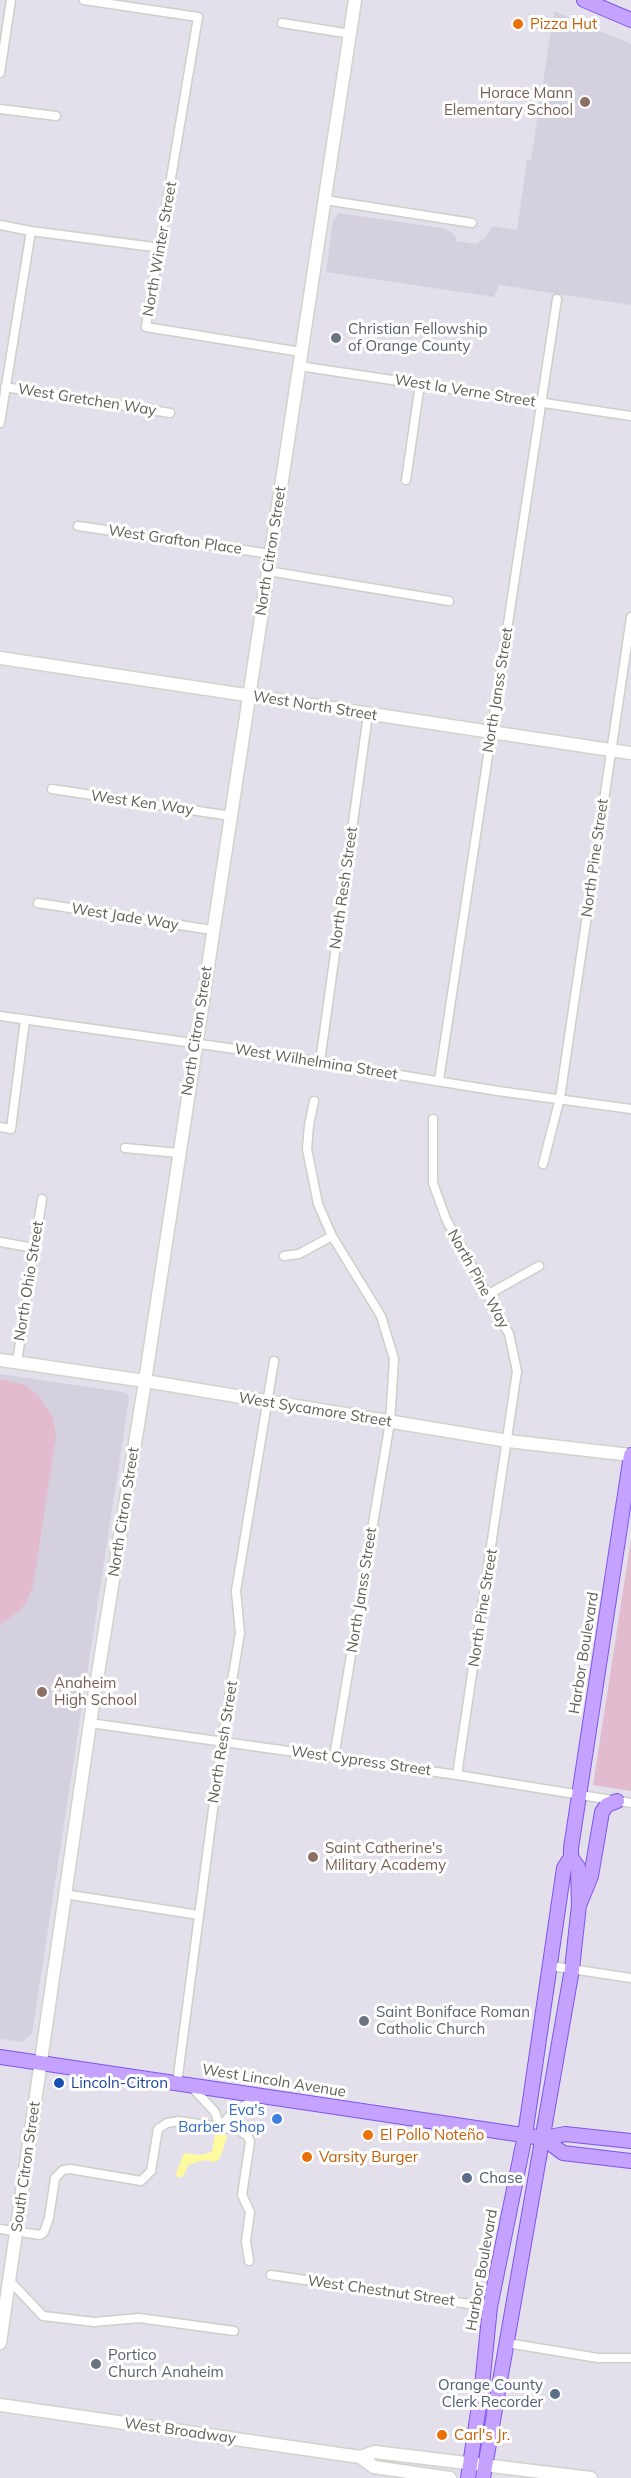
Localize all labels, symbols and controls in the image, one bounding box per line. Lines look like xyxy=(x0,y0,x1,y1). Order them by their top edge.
place label: Pizza Hut xyxy=(530,15,597,33)
marker: Pizza Hut xyxy=(511,17,525,31)
place label: Horace Mann Elementary School xyxy=(444,84,573,119)
marker: Horace Mann Elementary School xyxy=(578,95,592,109)
street label: North Winter Street xyxy=(139,180,181,318)
place label: Christian Fellowship of Orange County xyxy=(348,320,488,355)
marker: Christian Fellowship of Orange County xyxy=(329,331,343,345)
street label: West la Verne Street xyxy=(393,371,537,411)
street label: West Gretchen Way xyxy=(16,380,158,420)
street label: North Citron Street xyxy=(252,485,290,617)
street label: West Grafton Place xyxy=(107,522,243,558)
street label: North Janss Street xyxy=(479,626,517,754)
street label: West North Street xyxy=(252,687,378,725)
street label: West Ken Way xyxy=(90,787,194,819)
street label: North Pine Street xyxy=(578,798,612,918)
street label: North Resh Street xyxy=(326,826,362,950)
street label: West Jade Way xyxy=(70,900,180,934)
street label: North Citron Street xyxy=(178,965,216,1097)
street label: West Wilhelmina Street xyxy=(233,1040,399,1084)
street label: North Ohio Street xyxy=(11,1220,47,1342)
street label: North Pine Way xyxy=(443,1226,513,1332)
street label: West Sycamore Street xyxy=(237,1389,393,1431)
street label: North Citron Street xyxy=(105,1446,143,1578)
street label: North Janss Street xyxy=(343,1526,381,1654)
street label: North Pine Street xyxy=(465,1548,501,1668)
street label: Harbor Boulevard xyxy=(565,1591,603,1715)
place label: Anaheim High School xyxy=(54,1674,137,1709)
street label: North Resh Street xyxy=(204,1680,242,1804)
marker: Anaheim High School xyxy=(35,1685,49,1699)
street label: West Cypress Street xyxy=(290,1742,432,1780)
place label: Saint Catherine's Military Academy xyxy=(325,1839,446,1874)
marker: Saint Catherine's Military Academy xyxy=(306,1850,320,1864)
place label: Saint Boniface Roman Catholic Church xyxy=(376,2003,530,2038)
marker: Saint Boniface Roman Catholic Church xyxy=(357,2014,371,2028)
street label: West Lincoln Avenue xyxy=(201,2061,347,2101)
place label: Lincoln-Citron xyxy=(71,2074,168,2092)
marker: Lincoln-Citron xyxy=(52,2076,66,2090)
street label: South Citron Street xyxy=(8,2101,44,2233)
place label: Eva's Barber Shop xyxy=(178,2101,265,2136)
marker: Eva's Barber Shop xyxy=(270,2112,284,2126)
place label: El Pollo Noteño xyxy=(380,2126,484,2144)
marker: El Pollo Noteño xyxy=(361,2128,375,2142)
place label: Varsity Burger xyxy=(319,2148,418,2166)
marker: Varsity Burger xyxy=(300,2150,314,2164)
place label: Chase xyxy=(479,2169,523,2187)
marker: Chase xyxy=(460,2171,474,2185)
street label: Harbor Boulevard xyxy=(462,2208,502,2332)
street label: West Chestnut Street xyxy=(306,2272,456,2310)
place label: Portico Church Anaheim xyxy=(108,2346,224,2381)
marker: Portico Church Anaheim xyxy=(89,2357,103,2371)
place label: Orange County Clerk Recorder xyxy=(438,2376,543,2411)
marker: Orange County Clerk Recorder xyxy=(548,2387,562,2401)
street label: West Broadway xyxy=(123,2414,237,2448)
place label: Carl's Jr. xyxy=(454,2426,510,2444)
marker: Carl's Jr. xyxy=(435,2428,449,2442)

